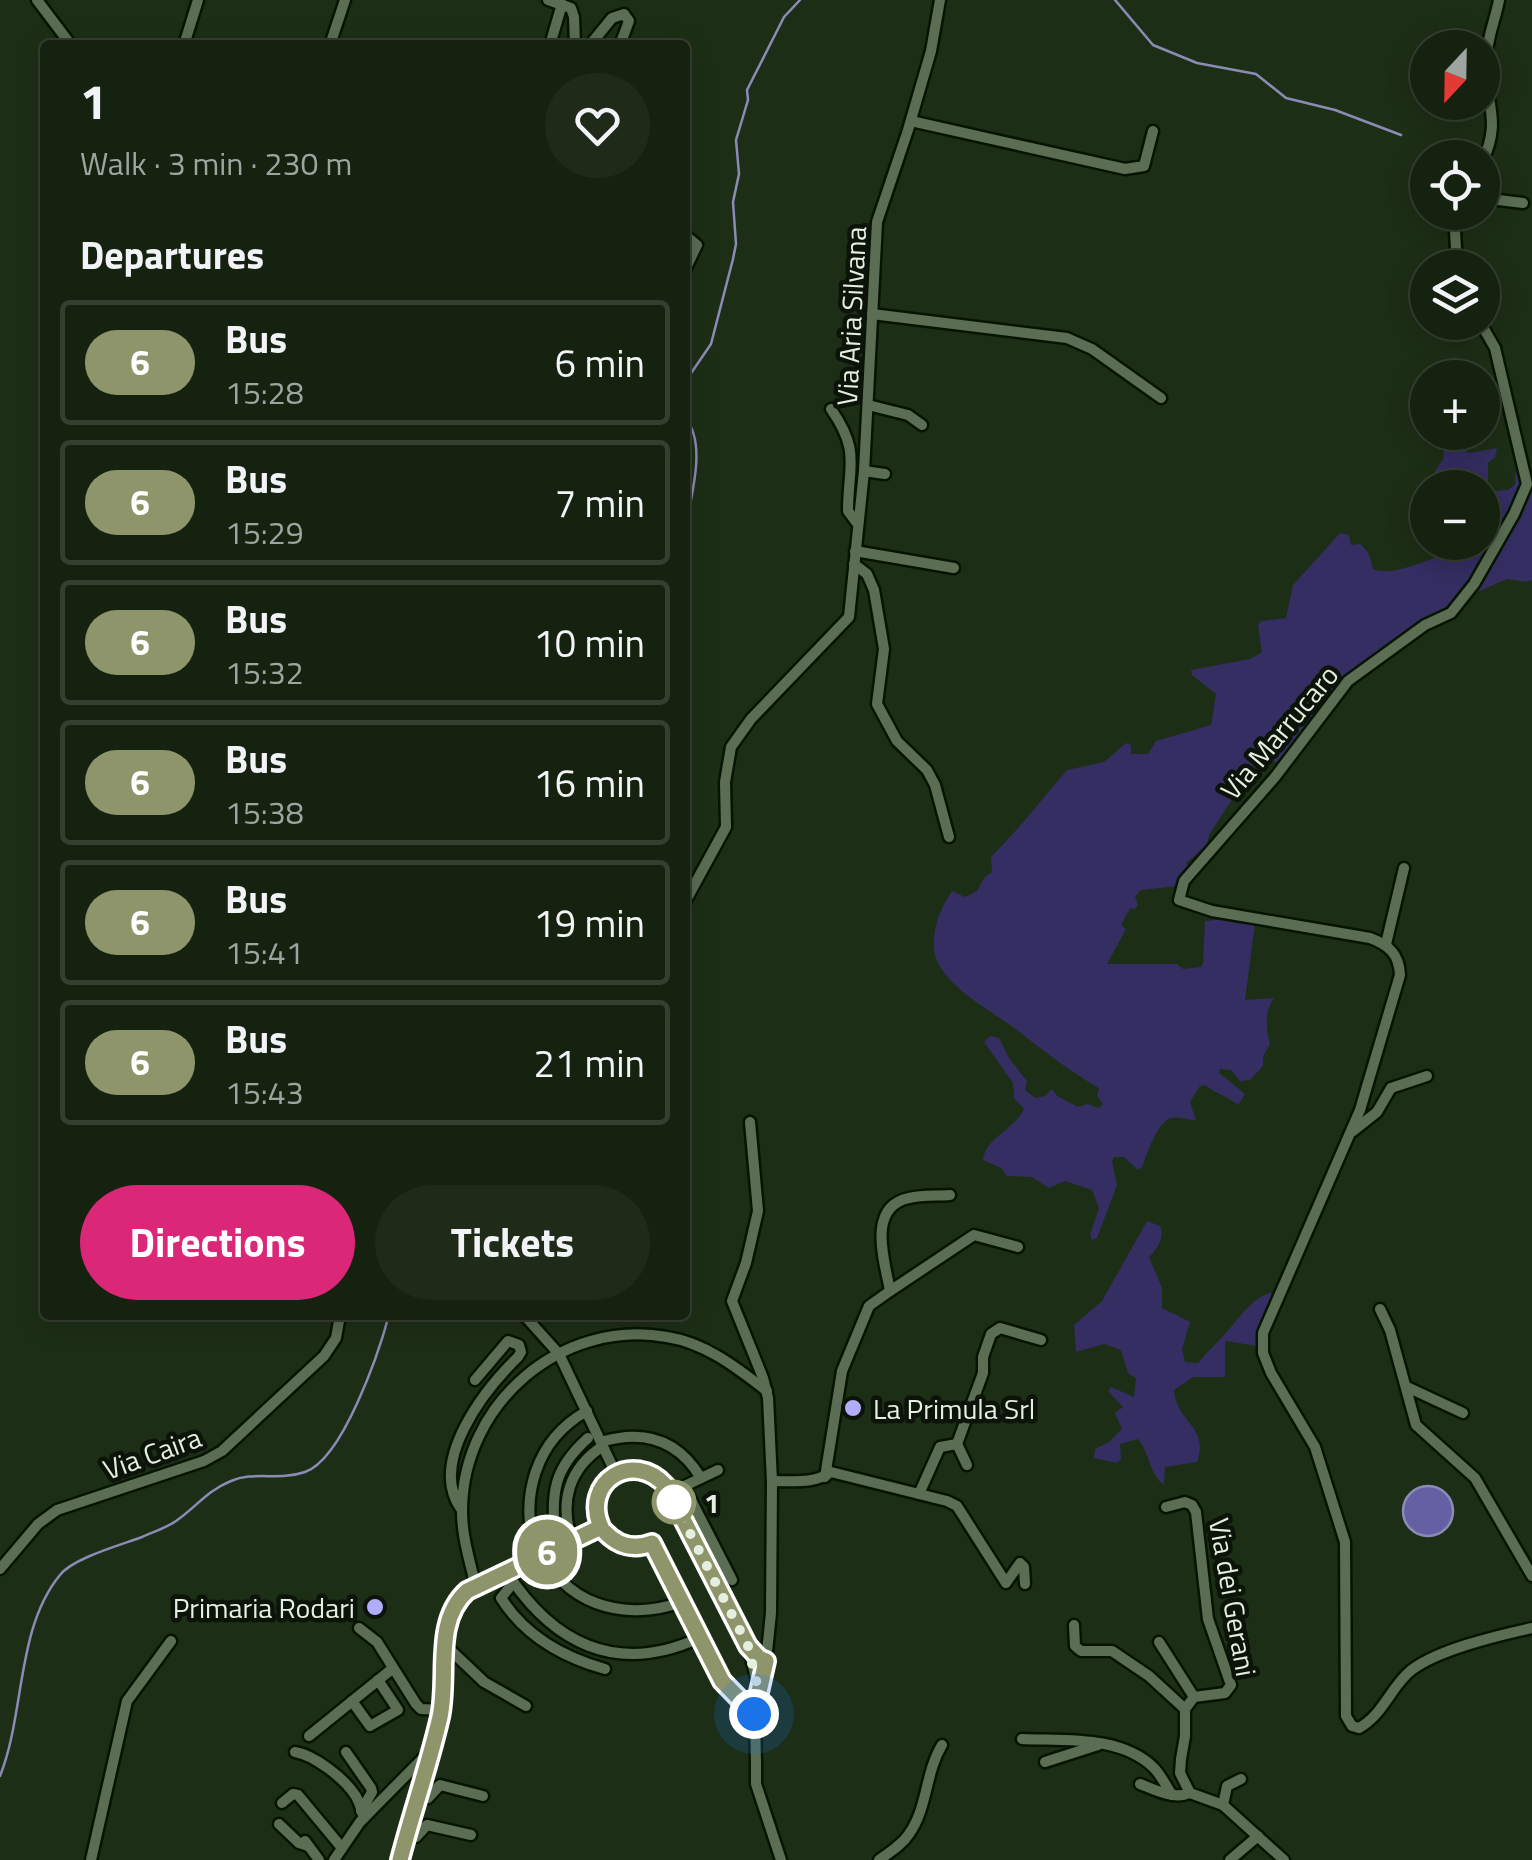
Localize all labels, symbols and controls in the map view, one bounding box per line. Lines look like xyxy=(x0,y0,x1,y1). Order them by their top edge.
north arrow xyxy=(1410,30,1500,120)
map controls xyxy=(1410,30,1500,560)
text: 1 xyxy=(80,65,107,138)
button: heart xyxy=(545,73,650,178)
text: Walk · 3 min · 230 m xyxy=(80,139,352,187)
button: locate xyxy=(1410,140,1500,230)
street label: Via Aria Silvana xyxy=(825,225,877,407)
text: Departures xyxy=(80,226,264,284)
button: layers xyxy=(1410,250,1500,340)
text: Bus xyxy=(225,310,287,368)
text: 6 min xyxy=(555,334,645,392)
text: 6 xyxy=(130,335,150,389)
button: + xyxy=(1410,360,1500,450)
text: 15:28 xyxy=(225,368,304,416)
text: Bus xyxy=(225,450,287,508)
button: − xyxy=(1410,470,1500,560)
text: 7 min xyxy=(555,474,645,532)
text: 6 xyxy=(130,475,150,529)
text: 15:29 xyxy=(225,508,304,556)
text: Bus xyxy=(225,590,287,648)
text: 10 min xyxy=(534,614,645,672)
text: 6 xyxy=(130,615,150,669)
text: 15:32 xyxy=(225,648,304,696)
street label: Via Marrucaro xyxy=(1210,655,1348,809)
text: Bus xyxy=(225,730,287,788)
text: 16 min xyxy=(534,754,645,812)
text: 6 xyxy=(130,755,150,809)
text: 15:38 xyxy=(225,788,304,836)
text: Bus xyxy=(225,870,287,928)
text: 19 min xyxy=(534,894,645,952)
text: 6 xyxy=(130,895,150,949)
text: 15:41 xyxy=(225,928,304,976)
text: Bus xyxy=(225,1010,287,1068)
text: 21 min xyxy=(534,1034,645,1092)
text: 6 xyxy=(130,1035,150,1089)
text: 15:43 xyxy=(225,1068,304,1116)
button: Directions xyxy=(80,1185,355,1300)
button: Tickets xyxy=(375,1185,650,1300)
place label: La Primula Srl xyxy=(873,1387,1035,1430)
marker: La Primula Srl xyxy=(842,1397,864,1419)
street label: Via Caira xyxy=(97,1415,207,1491)
marker: 1 xyxy=(653,1481,695,1523)
place label: 1 xyxy=(704,1481,720,1524)
street label: Via dei Gerani xyxy=(1198,1514,1268,1680)
line badge: 6 xyxy=(514,1520,580,1584)
text: 6 xyxy=(537,1525,557,1579)
place label: Primaria Rodari xyxy=(173,1586,355,1629)
marker: Primaria Rodari xyxy=(364,1596,386,1618)
your location xyxy=(729,1689,779,1739)

